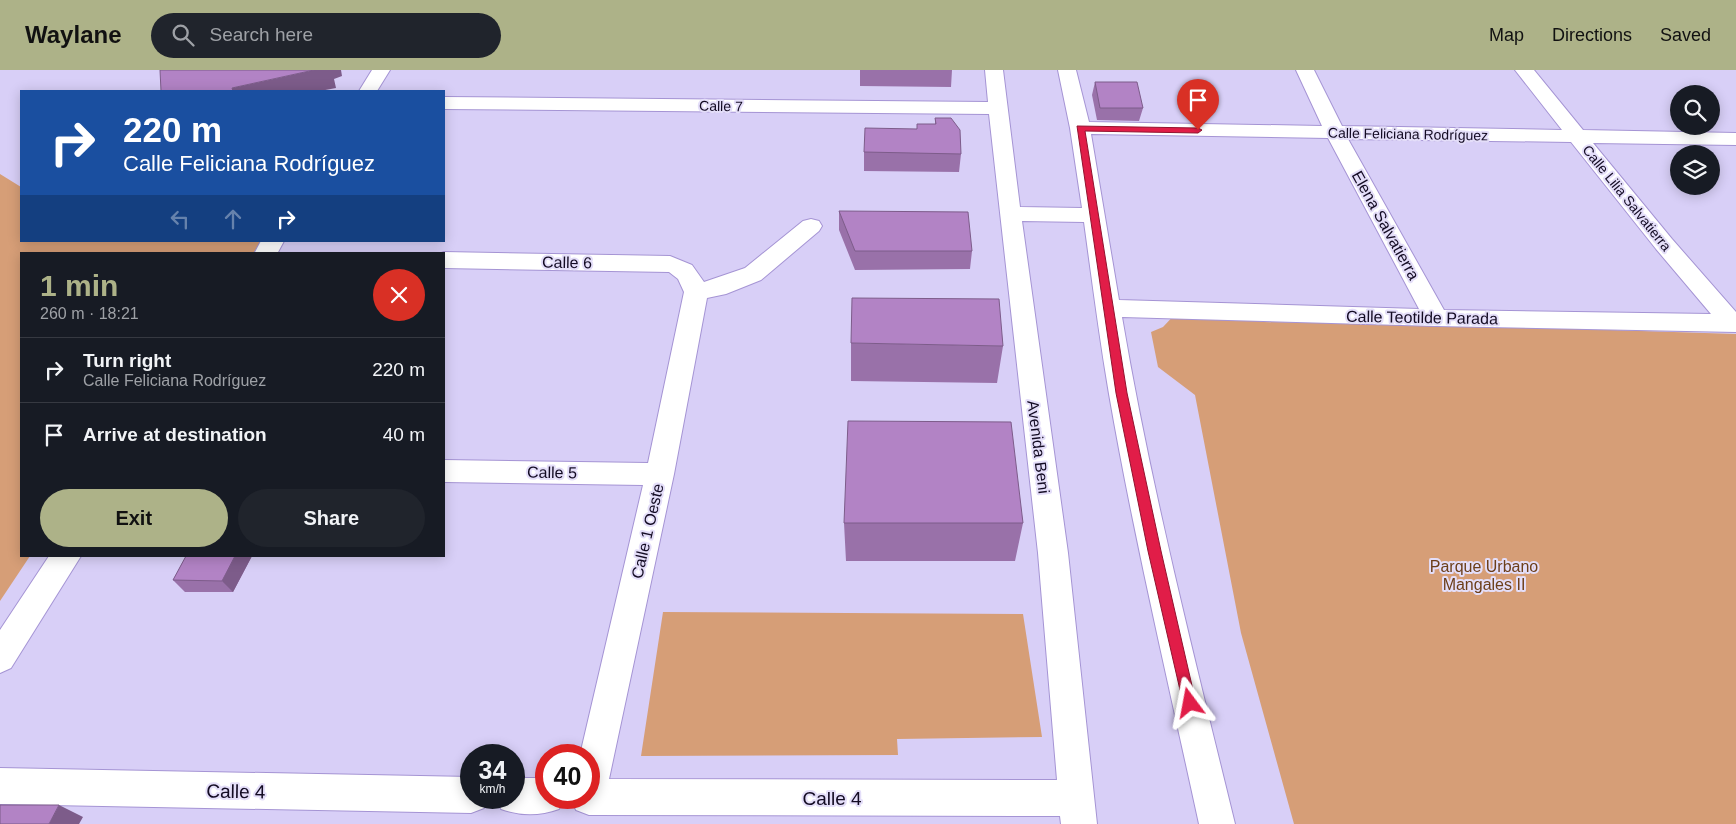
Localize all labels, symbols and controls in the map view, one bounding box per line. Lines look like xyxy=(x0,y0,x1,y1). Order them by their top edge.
search box xyxy=(151,13,501,58)
text: Waylane xyxy=(25,21,121,48)
icon: search xyxy=(169,21,197,49)
text: Search here xyxy=(209,24,313,45)
text: Map xyxy=(1489,25,1524,45)
text: Directions xyxy=(1552,25,1632,45)
text: Saved xyxy=(1660,25,1711,45)
pin xyxy=(1177,79,1219,130)
map controls xyxy=(1670,85,1720,195)
button: search xyxy=(1670,85,1720,135)
icon: arrive xyxy=(1184,86,1212,114)
street label: Calle 7 xyxy=(699,98,743,114)
icon: right xyxy=(40,110,105,175)
text: 220 m xyxy=(123,110,222,149)
street label: Calle Feliciana Rodríguez xyxy=(1328,125,1488,143)
street label: Calle Lilia Salvatierra xyxy=(1579,142,1675,254)
button: layers xyxy=(1670,145,1720,195)
text: Calle Feliciana Rodríguez xyxy=(123,151,375,176)
street label: Elena Salvatierra xyxy=(1349,168,1423,283)
icon: left xyxy=(166,205,194,233)
icon: ahead xyxy=(219,205,247,233)
icon: right xyxy=(272,205,300,233)
street label: Calle 6 xyxy=(542,254,592,271)
text: 1 min xyxy=(40,269,118,302)
button: close xyxy=(373,269,425,321)
text: 260 m · 18:21 xyxy=(40,305,139,322)
street label: Calle Teotilde Parada xyxy=(1346,308,1498,327)
text: Turn right xyxy=(83,350,171,371)
icon: right xyxy=(40,356,68,384)
text: 220 m xyxy=(372,359,425,380)
text: Calle Feliciana Rodríguez xyxy=(83,372,266,389)
street label: Avenida Beni xyxy=(1024,399,1053,495)
icon: arrive xyxy=(40,421,68,449)
text: Arrive at destination xyxy=(83,424,267,445)
text: 40 m xyxy=(383,424,425,445)
street label: Calle 5 xyxy=(527,464,577,481)
street label: Calle 1 Oeste xyxy=(628,482,667,580)
button: Exit xyxy=(40,489,228,547)
button: Share xyxy=(238,489,425,547)
park label: Parque Urbano Mangales II xyxy=(1430,558,1538,593)
position arrow xyxy=(1163,676,1215,728)
speed limit sign: 40 xyxy=(535,744,600,809)
text: 34 xyxy=(479,756,506,784)
street label: Calle 4 xyxy=(206,780,266,803)
text: km/h xyxy=(479,782,506,796)
street label: Calle 4 xyxy=(802,788,862,809)

